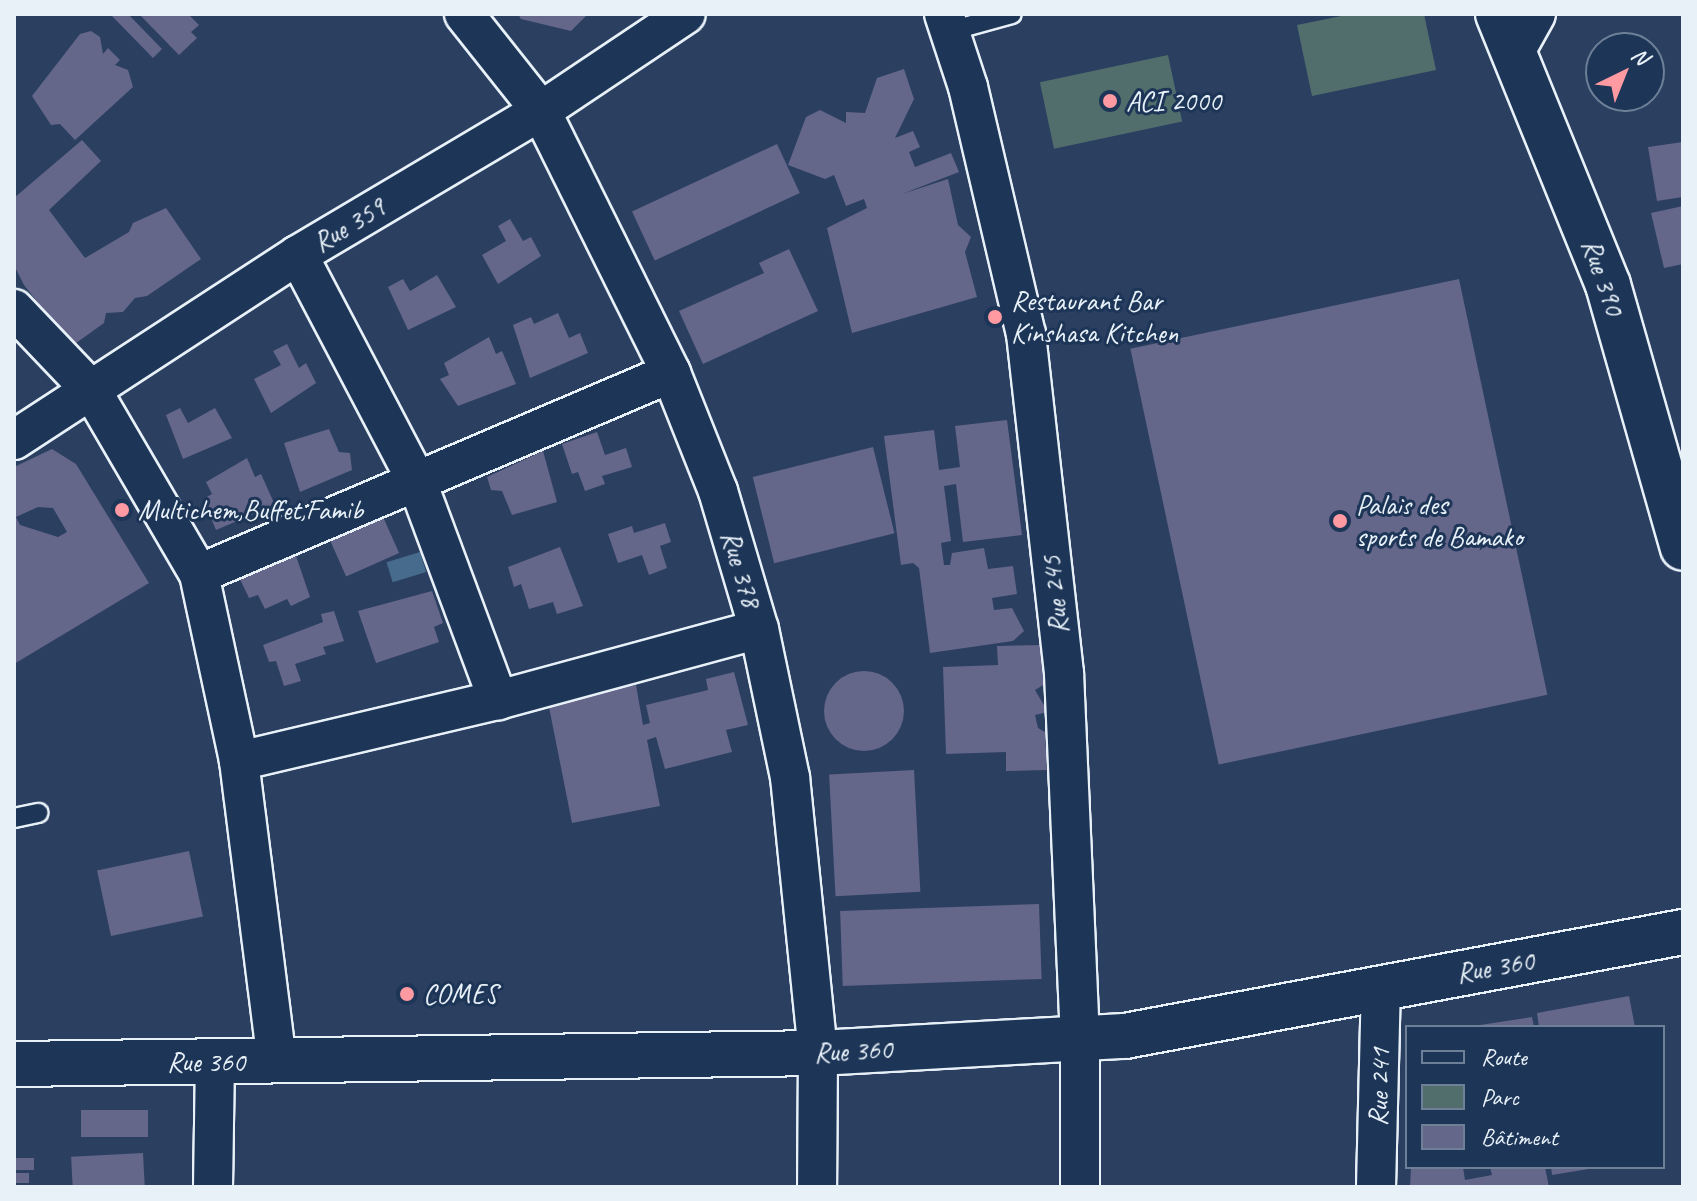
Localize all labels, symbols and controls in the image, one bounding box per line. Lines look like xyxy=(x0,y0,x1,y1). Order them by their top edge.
north arrow xyxy=(1585,32,1665,112)
text: N xyxy=(1625,41,1655,71)
place label: ACI 2000 xyxy=(1126,84,1221,118)
marker: ACI 2000 xyxy=(1101,92,1119,110)
street label: Rue 359 xyxy=(307,190,391,260)
street label: Rue 390 xyxy=(1574,235,1632,319)
place label: Restaurant Bar Kinshasa Kitchen xyxy=(1011,284,1177,350)
marker: Restaurant Bar Kinshasa Kitchen xyxy=(986,308,1004,326)
place label: Palais des sports de Bamako xyxy=(1356,488,1522,554)
place label: Multichem,Buffet,Famib xyxy=(138,493,363,527)
marker: Multichem,Buffet,Famib xyxy=(113,501,131,519)
marker: Palais des sports de Bamako xyxy=(1331,512,1349,530)
street label: Rue 378 xyxy=(713,527,769,611)
street label: Rue 245 xyxy=(1034,554,1076,636)
street label: Rue 360 xyxy=(1454,944,1536,990)
place label: COMES xyxy=(423,977,498,1011)
marker: COMES xyxy=(398,985,416,1003)
legend xyxy=(1405,1025,1665,1169)
street label: Rue 360 xyxy=(813,1032,893,1070)
text: Route xyxy=(1481,1042,1527,1072)
street label: Rue 360 xyxy=(167,1045,245,1079)
street label: Rue 241 xyxy=(1361,1047,1397,1127)
text: Parc xyxy=(1481,1082,1519,1112)
text: Bâtiment xyxy=(1481,1122,1558,1152)

